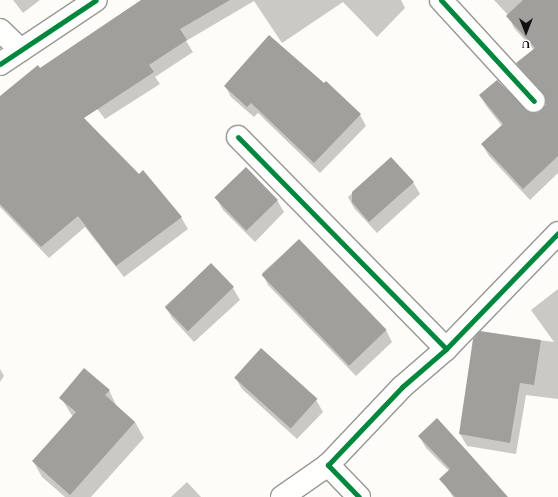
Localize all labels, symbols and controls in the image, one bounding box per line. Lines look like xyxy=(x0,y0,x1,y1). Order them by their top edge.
north arrow xyxy=(506,12,546,52)
text: U xyxy=(521,36,531,53)

